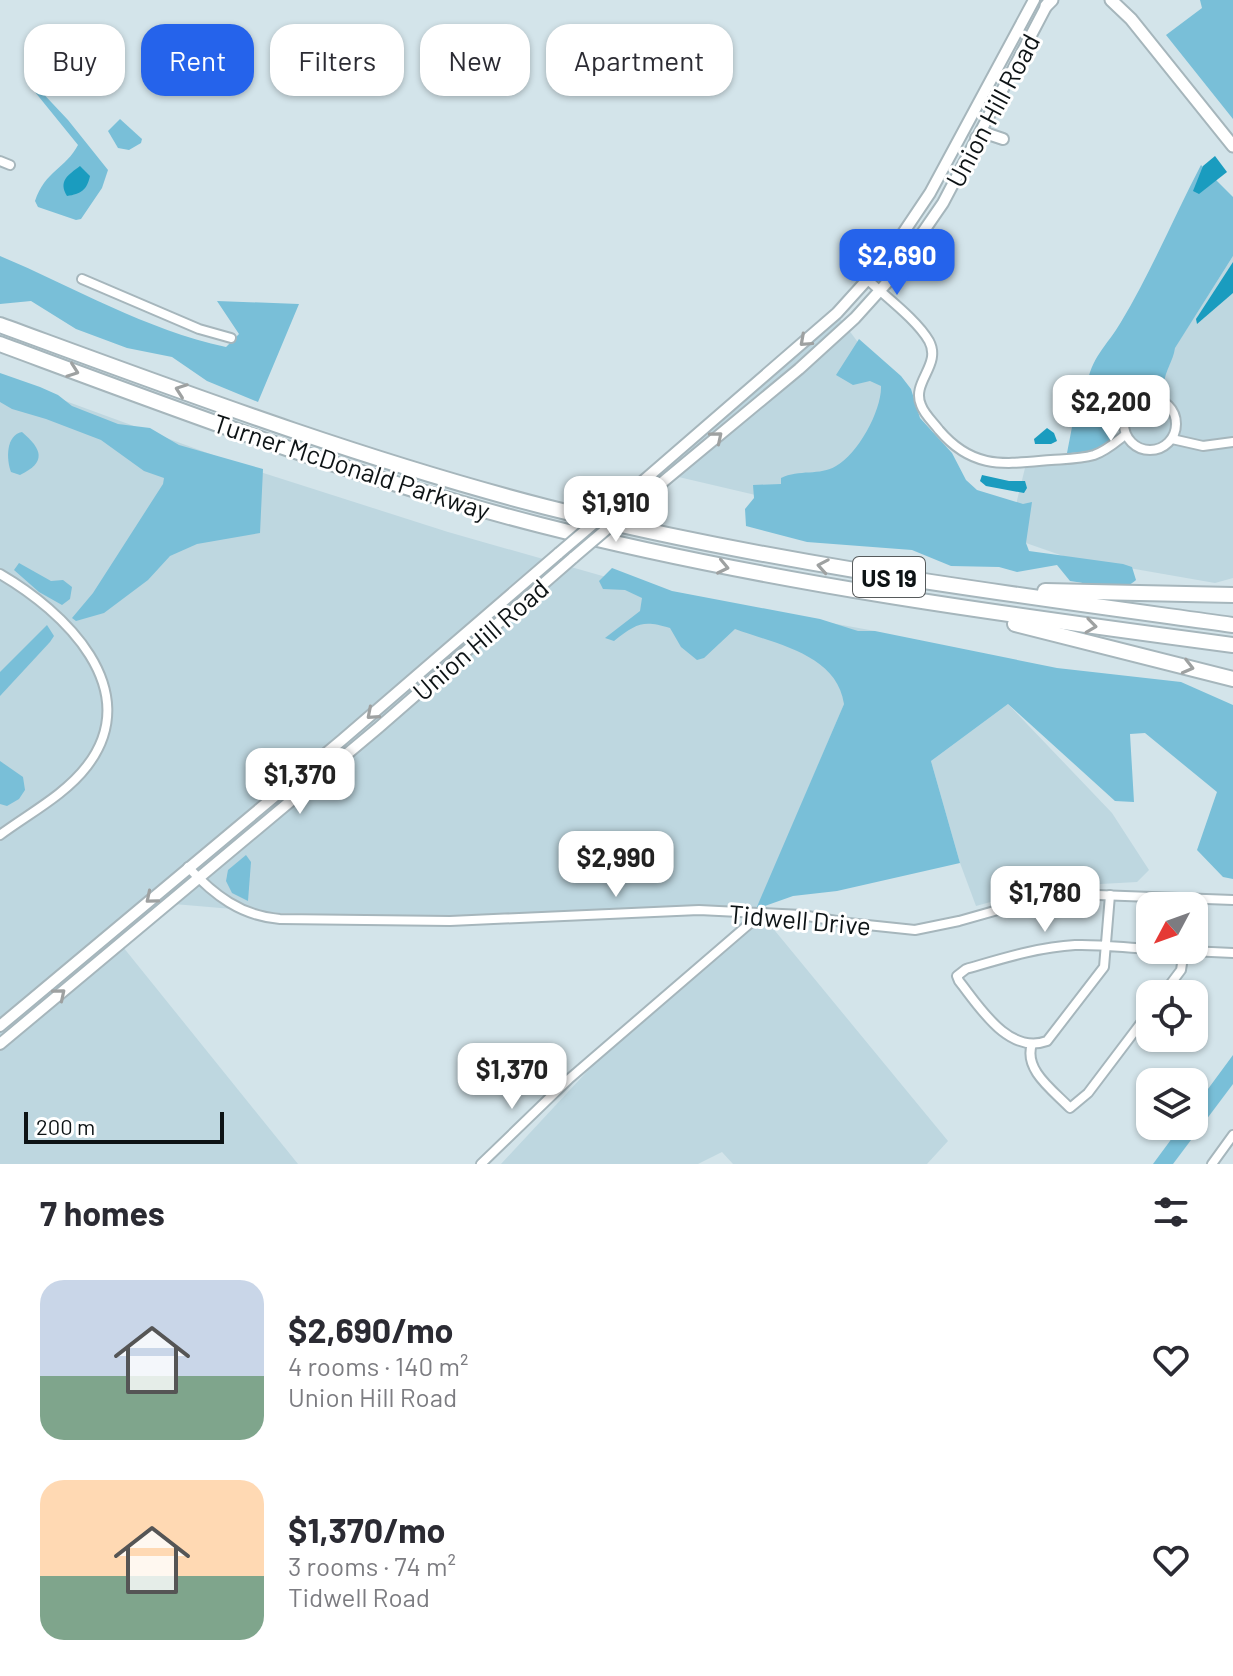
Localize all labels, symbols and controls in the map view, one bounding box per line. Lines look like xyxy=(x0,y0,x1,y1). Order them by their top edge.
chip: Buy xyxy=(24,24,125,96)
chip: Rent xyxy=(141,24,254,96)
chip: Filters xyxy=(270,24,404,96)
chip: New xyxy=(420,24,530,96)
chip: Apartment xyxy=(546,24,733,96)
street label: Union Hill Road xyxy=(939,28,1045,192)
pin: $2,690 xyxy=(832,229,962,297)
text: $2,690 xyxy=(858,239,936,270)
one-way arrow xyxy=(800,332,815,346)
one-way arrow xyxy=(65,361,79,378)
pin: $2,200 xyxy=(1046,375,1176,443)
one-way arrow xyxy=(174,383,188,400)
text: $2,200 xyxy=(1071,385,1151,416)
street label: Turner McDonald Parkway xyxy=(210,407,494,525)
one-way arrow xyxy=(708,432,722,447)
pin: $1,910 xyxy=(551,476,681,544)
text: $1,910 xyxy=(582,486,650,517)
road number: US 19 xyxy=(853,557,925,597)
one-way arrow xyxy=(716,558,730,575)
one-way arrow xyxy=(816,559,830,576)
street label: Union Hill Road xyxy=(406,572,554,706)
one-way arrow xyxy=(1084,617,1097,634)
one-way arrow xyxy=(1180,657,1194,674)
one-way arrow xyxy=(367,704,382,718)
pin: $1,370 xyxy=(235,748,365,816)
text: $1,370 xyxy=(264,758,336,789)
pin: $2,990 xyxy=(551,831,681,899)
text: $2,990 xyxy=(577,841,655,872)
pin: $1,780 xyxy=(980,866,1110,934)
text: $1,780 xyxy=(1009,876,1081,907)
one-way arrow xyxy=(146,888,161,903)
north arrow xyxy=(1136,892,1208,964)
map controls xyxy=(1136,892,1208,1140)
street label: Tidwell Drive xyxy=(728,897,872,941)
button: locate xyxy=(1136,980,1208,1052)
one-way arrow xyxy=(51,989,65,1004)
pin: $1,370 xyxy=(447,1043,577,1111)
text: $1,370 xyxy=(476,1053,548,1084)
button: layers xyxy=(1136,1068,1208,1140)
scale bar xyxy=(24,1108,224,1144)
text: 200 m xyxy=(36,1113,95,1139)
icon: filters xyxy=(1149,1190,1193,1234)
text: 7 homes xyxy=(40,1192,165,1233)
text: $2,690/mo xyxy=(288,1309,454,1350)
icon: home xyxy=(104,1312,200,1408)
icon: heart xyxy=(1149,1338,1193,1382)
text: 4 rooms · 140 m² xyxy=(288,1350,468,1381)
text: Union Hill Road xyxy=(288,1381,457,1412)
text: $1,370/mo xyxy=(288,1509,445,1550)
icon: home xyxy=(104,1512,200,1608)
icon: heart xyxy=(1149,1538,1193,1582)
text: 3 rooms · 74 m² xyxy=(288,1550,456,1581)
text: Tidwell Road xyxy=(288,1581,430,1612)

